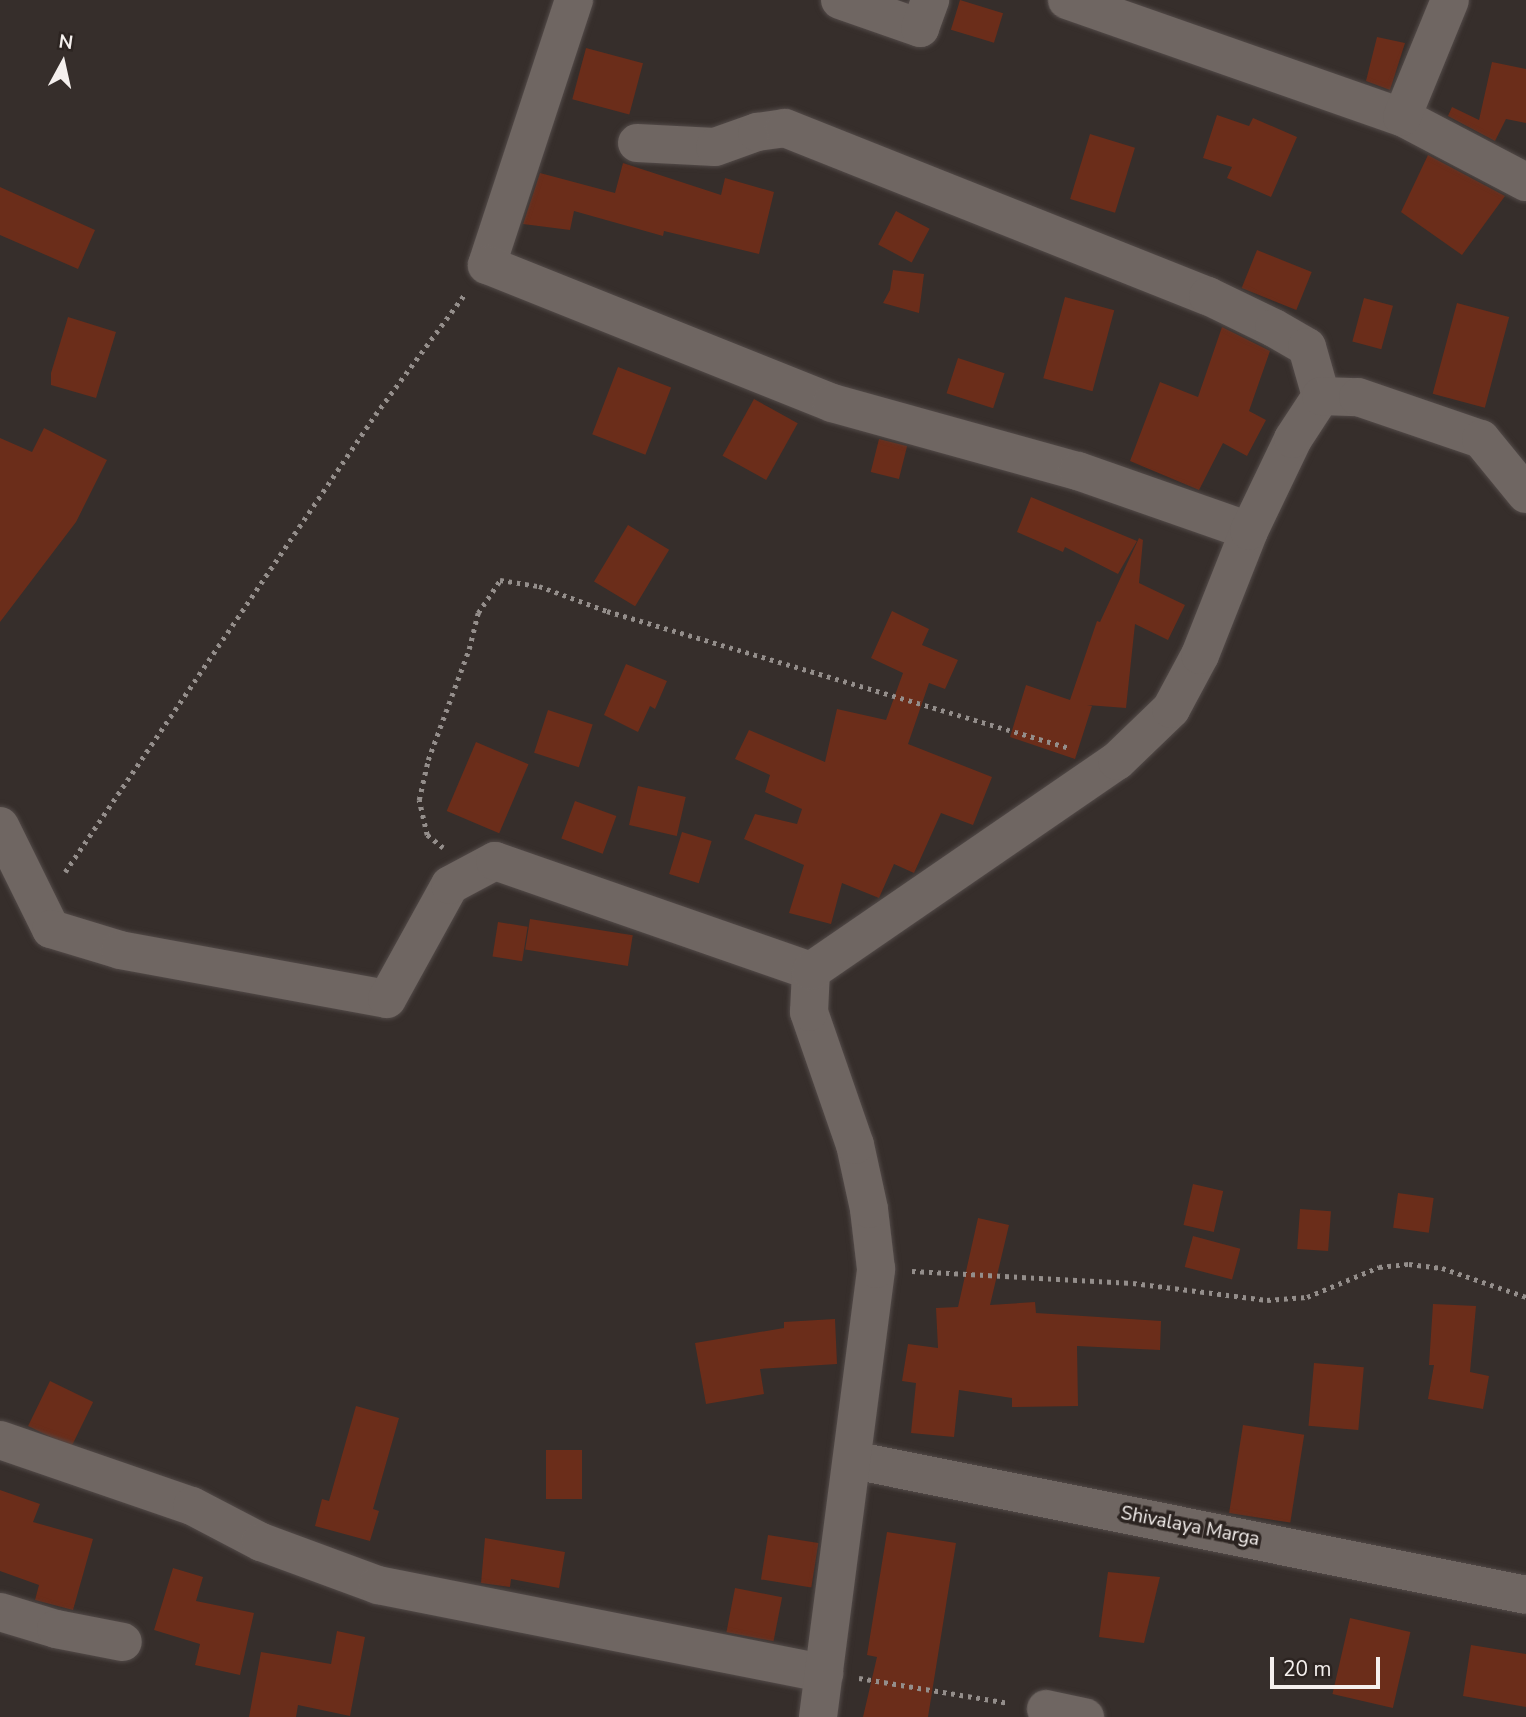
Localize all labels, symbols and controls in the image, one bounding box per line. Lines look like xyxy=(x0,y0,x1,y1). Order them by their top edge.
north arrow xyxy=(28,28,98,98)
text: N xyxy=(57,28,75,56)
street label: Shivalaya Marga xyxy=(1119,1502,1261,1552)
scale bar xyxy=(1274,1644,1384,1688)
text: 20 m xyxy=(1283,1655,1332,1683)

